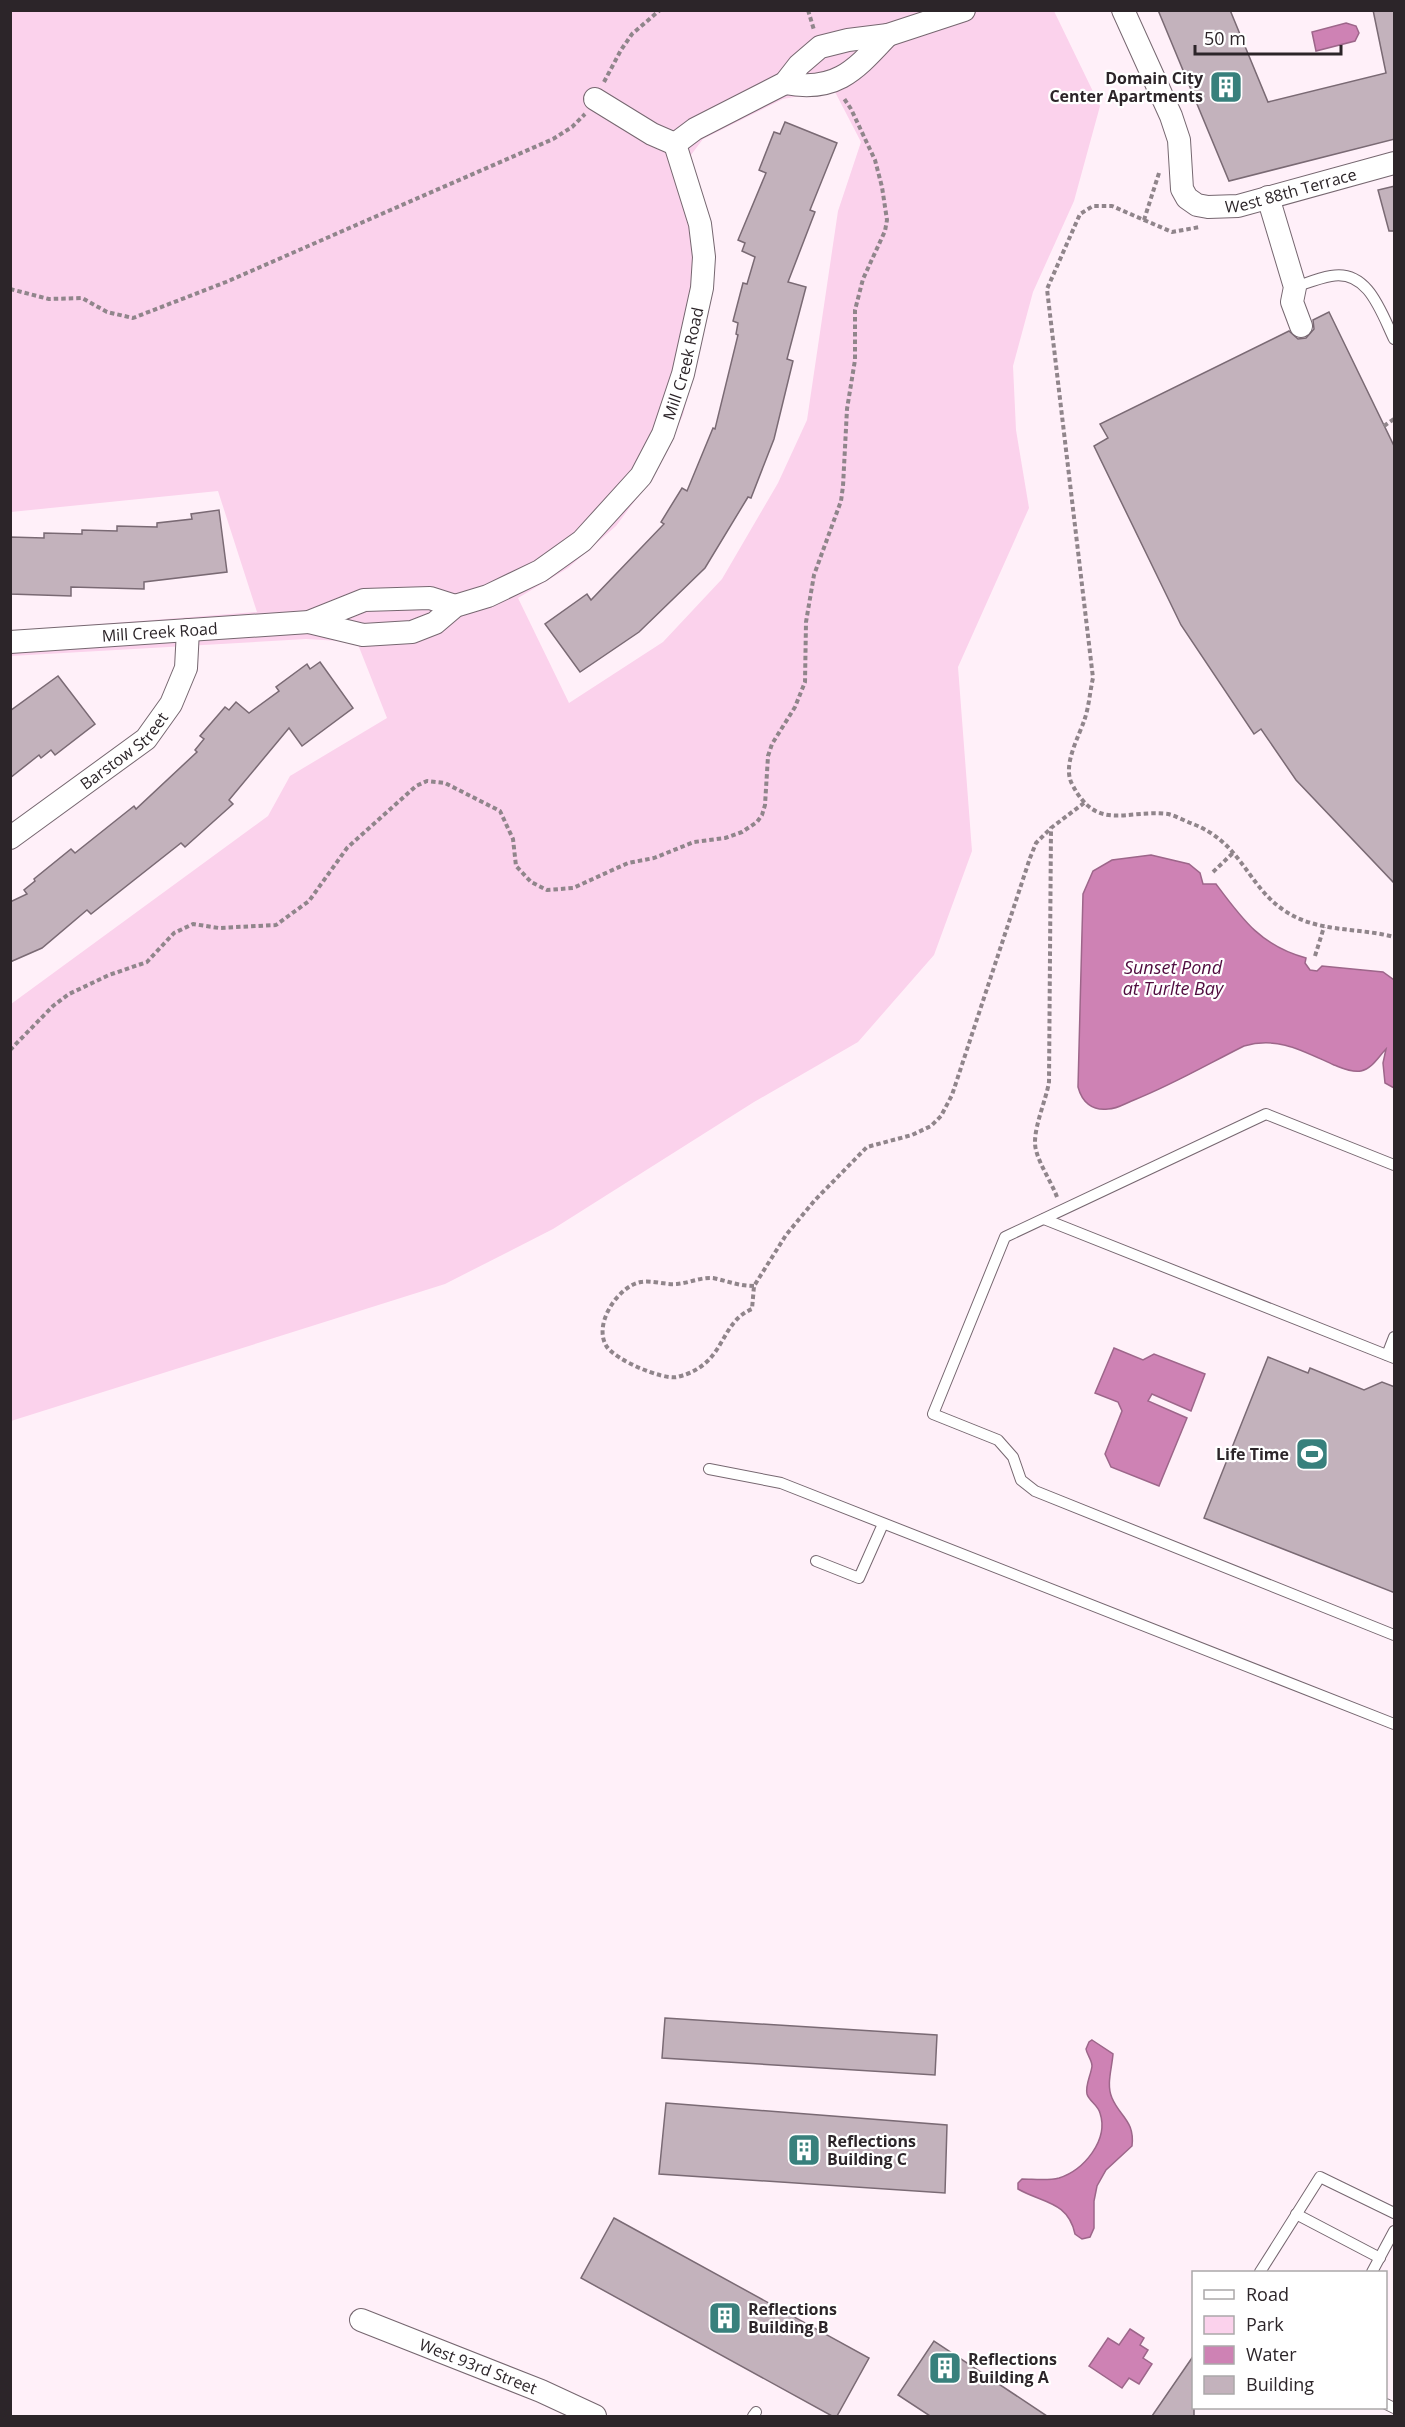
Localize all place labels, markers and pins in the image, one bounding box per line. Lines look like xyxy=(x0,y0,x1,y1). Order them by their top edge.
place label: Domain City Center Apartments xyxy=(1049,67,1204,107)
building icon: Domain City Center Apartments xyxy=(1208,69,1244,105)
sports icon: Life Time xyxy=(1294,1436,1330,1472)
place label: Life Time xyxy=(1216,1443,1289,1465)
place label: Reflections Building C xyxy=(827,2130,916,2170)
building icon: Reflections Building C xyxy=(786,2132,822,2168)
place label: Reflections Building B xyxy=(748,2298,837,2338)
building icon: Reflections Building B xyxy=(707,2300,743,2336)
place label: Reflections Building A xyxy=(968,2348,1057,2388)
building icon: Reflections Building A xyxy=(927,2350,963,2386)

